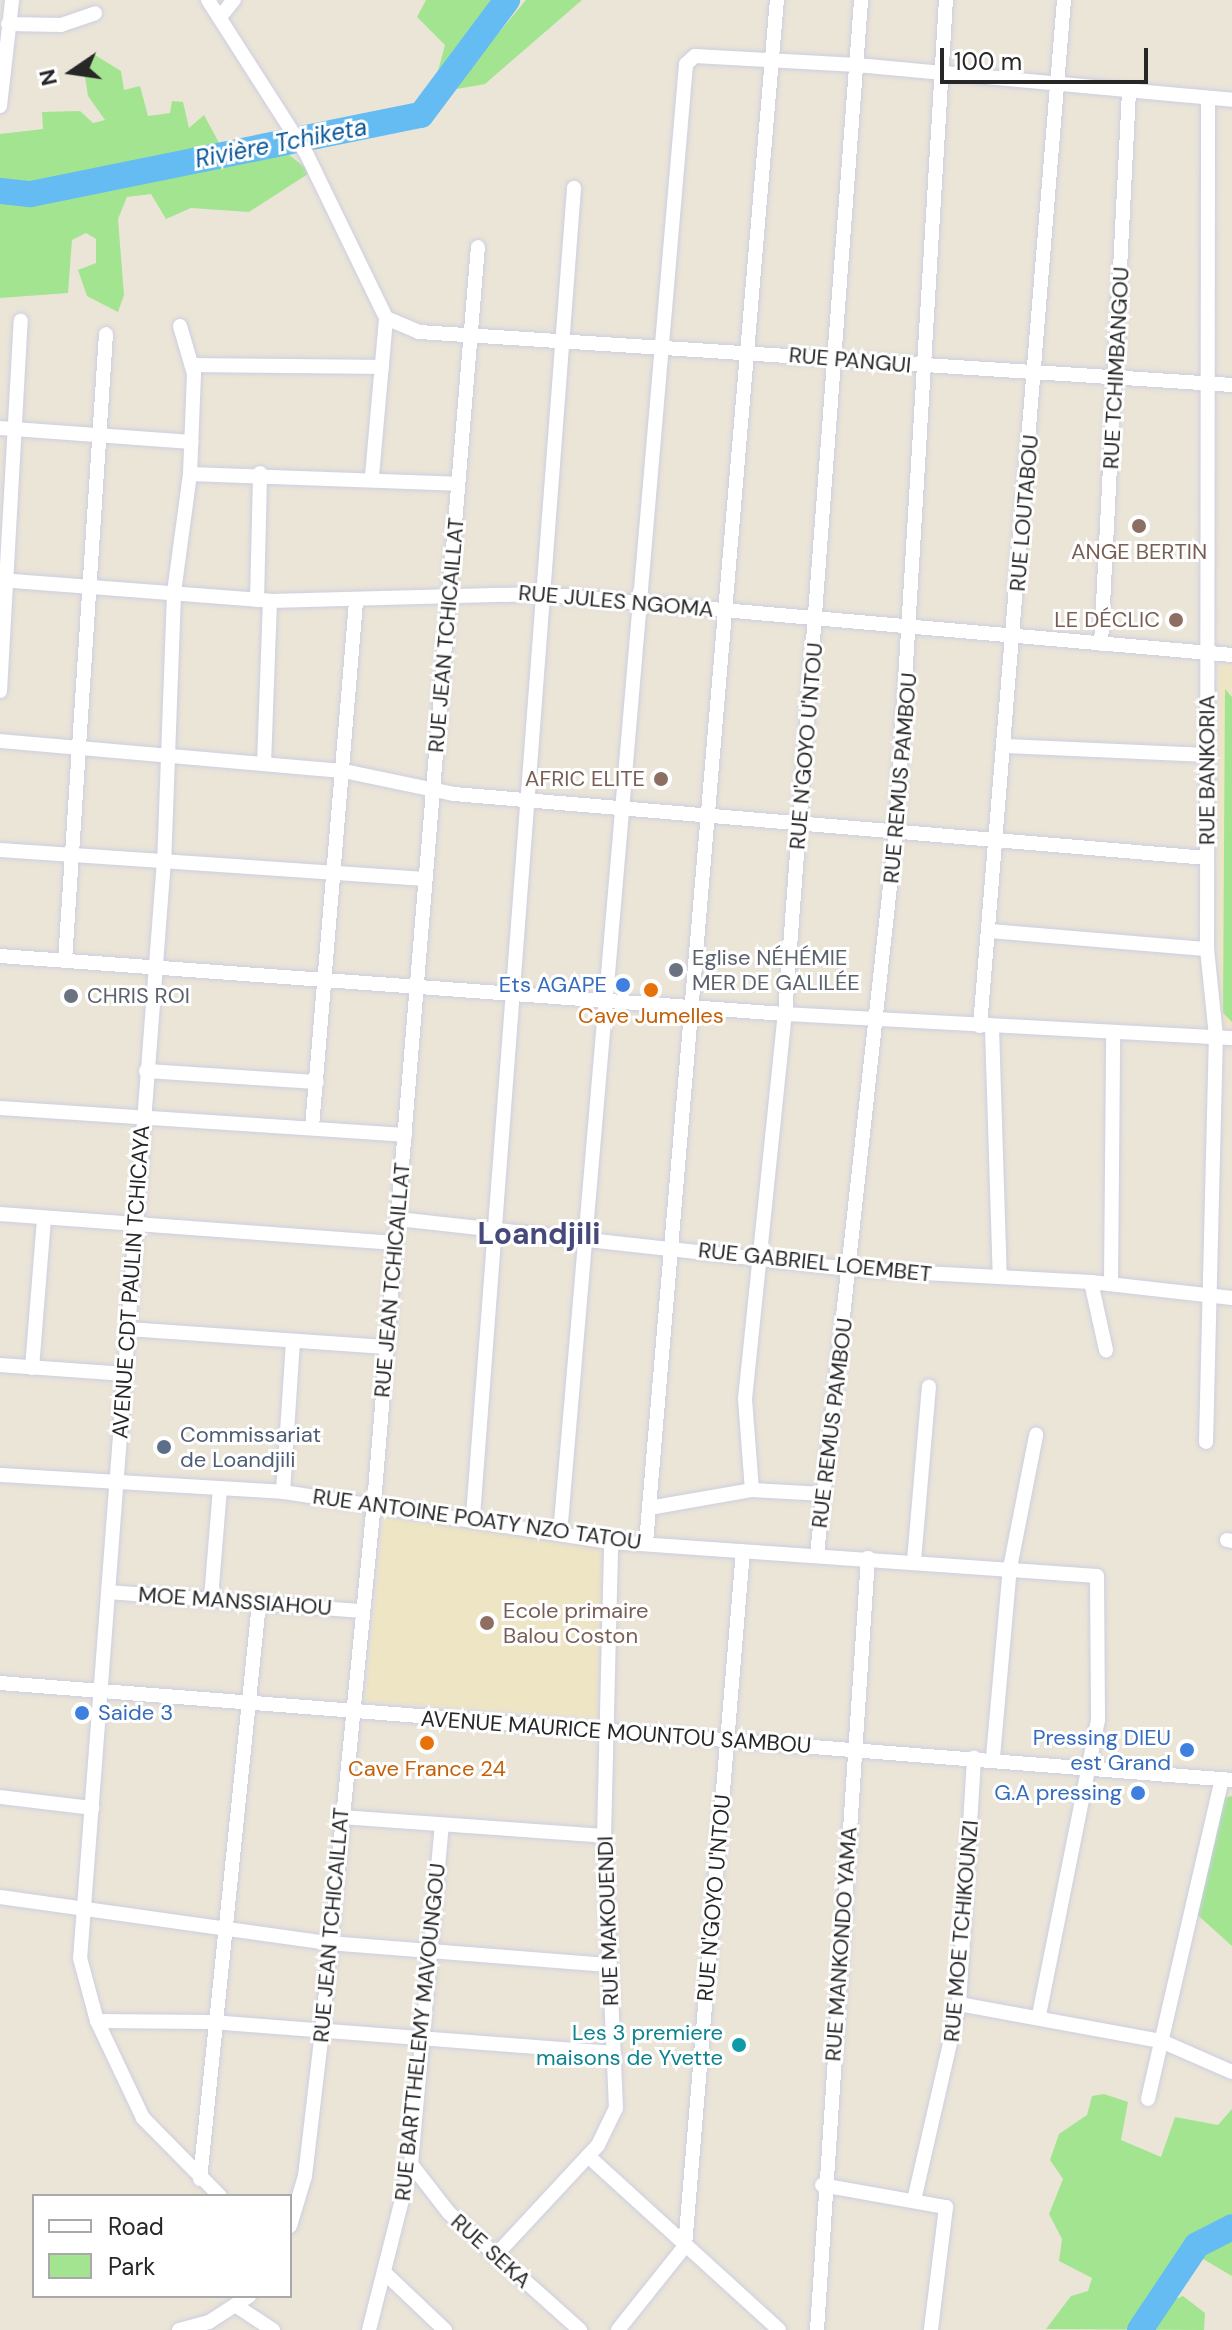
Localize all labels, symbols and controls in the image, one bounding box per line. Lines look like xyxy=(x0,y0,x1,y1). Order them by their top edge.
north arrow xyxy=(32,32,112,112)
scale bar xyxy=(944,32,1152,82)
text: 100 m xyxy=(954,46,1022,77)
text: N xyxy=(32,66,64,89)
water label: Rivière Tchiketa xyxy=(193,112,369,174)
street label: RUE TCHIMBANGOU xyxy=(1098,266,1134,470)
street label: RUE PANGUI xyxy=(788,342,912,378)
street label: RUE LOUTABOU xyxy=(1004,434,1044,592)
street label: RUE JEAN TCHICAILLAT xyxy=(423,516,469,754)
marker: ANGE BERTIN xyxy=(1130,517,1148,535)
place label: ANGE BERTIN xyxy=(1071,539,1207,565)
street label: RUE JULES NGOMA xyxy=(517,579,715,623)
place label: LE DÉCLIC xyxy=(1054,607,1160,633)
marker: LE DÉCLIC xyxy=(1167,611,1185,629)
street label: RUE N'GOYO U'NTOU xyxy=(784,641,828,851)
street label: RUE REMUS PAMBOU xyxy=(878,672,922,884)
street label: RUE BANKORIA xyxy=(1194,695,1220,845)
place label: AFRIC ELITE xyxy=(525,766,645,792)
marker: AFRIC ELITE xyxy=(652,770,670,788)
place label: Eglise NÉHÉMIE MER DE GALILÉE xyxy=(692,944,860,996)
marker: Eglise NÉHÉMIE MER DE GALILÉE xyxy=(667,961,685,979)
place label: Ets AGAPE xyxy=(499,972,607,998)
marker: Ets AGAPE xyxy=(614,976,632,994)
marker: Cave Jumelles xyxy=(642,981,660,999)
place label: CHRIS ROI xyxy=(87,983,190,1009)
marker: CHRIS ROI xyxy=(62,987,80,1005)
place label: Cave Jumelles xyxy=(578,1003,724,1029)
street label: AVENUE CDT PAULIN TCHICAYA xyxy=(107,1124,155,1440)
street label: RUE JEAN TCHICAILLAT xyxy=(369,1161,415,1399)
district label: Loandjili xyxy=(478,1216,600,1252)
street label: RUE GABRIEL LOEMBET xyxy=(697,1237,933,1287)
street label: RUE REMUS PAMBOU xyxy=(806,1316,858,1530)
place label: Commissariat de Loandjili xyxy=(180,1421,321,1472)
marker: Commissariat de Loandjili xyxy=(155,1438,173,1456)
street label: RUE ANTOINE POATY NZO TATOU xyxy=(311,1483,643,1555)
street label: MOE MANSSIAHOU xyxy=(137,1581,333,1621)
place label: Ecole primaire Balou Coston xyxy=(503,1597,649,1648)
marker: Ecole primaire Balou Coston xyxy=(478,1614,496,1632)
place label: Saide 3 xyxy=(98,1700,173,1726)
marker: Saide 3 xyxy=(73,1704,91,1722)
street label: AVENUE MAURICE MOUNTOU SAMBOU xyxy=(420,1705,812,1759)
place label: Pressing DIEU est Grand xyxy=(1033,1724,1171,1776)
marker: Cave France 24 xyxy=(418,1734,436,1752)
marker: Pressing DIEU est Grand xyxy=(1178,1741,1196,1759)
place label: Cave France 24 xyxy=(348,1756,506,1782)
place label: G.A pressing xyxy=(994,1780,1122,1806)
marker: G.A pressing xyxy=(1129,1784,1147,1802)
street label: RUE N'GOYO U'NTOU xyxy=(692,1793,736,2003)
street label: RUE JEAN TCHICAILLAT xyxy=(308,1806,354,2044)
street label: RUE MOE TCHIKOUNZI xyxy=(938,1819,984,2043)
street label: RUE MANKONDO YAMA xyxy=(820,1826,862,2062)
street label: RUE MAKOUENDI xyxy=(592,1836,624,2006)
street label: RUE BARTTHELEMY MAVOUNGOU xyxy=(389,1862,451,2202)
place label: Les 3 premiere maisons de Yvette xyxy=(536,2019,723,2070)
marker: Les 3 premiere maisons de Yvette xyxy=(730,2036,748,2054)
legend xyxy=(32,2194,292,2298)
street label: RUE SEKA xyxy=(446,2208,536,2294)
text: Road xyxy=(108,2211,164,2242)
text: Park xyxy=(108,2251,155,2282)

